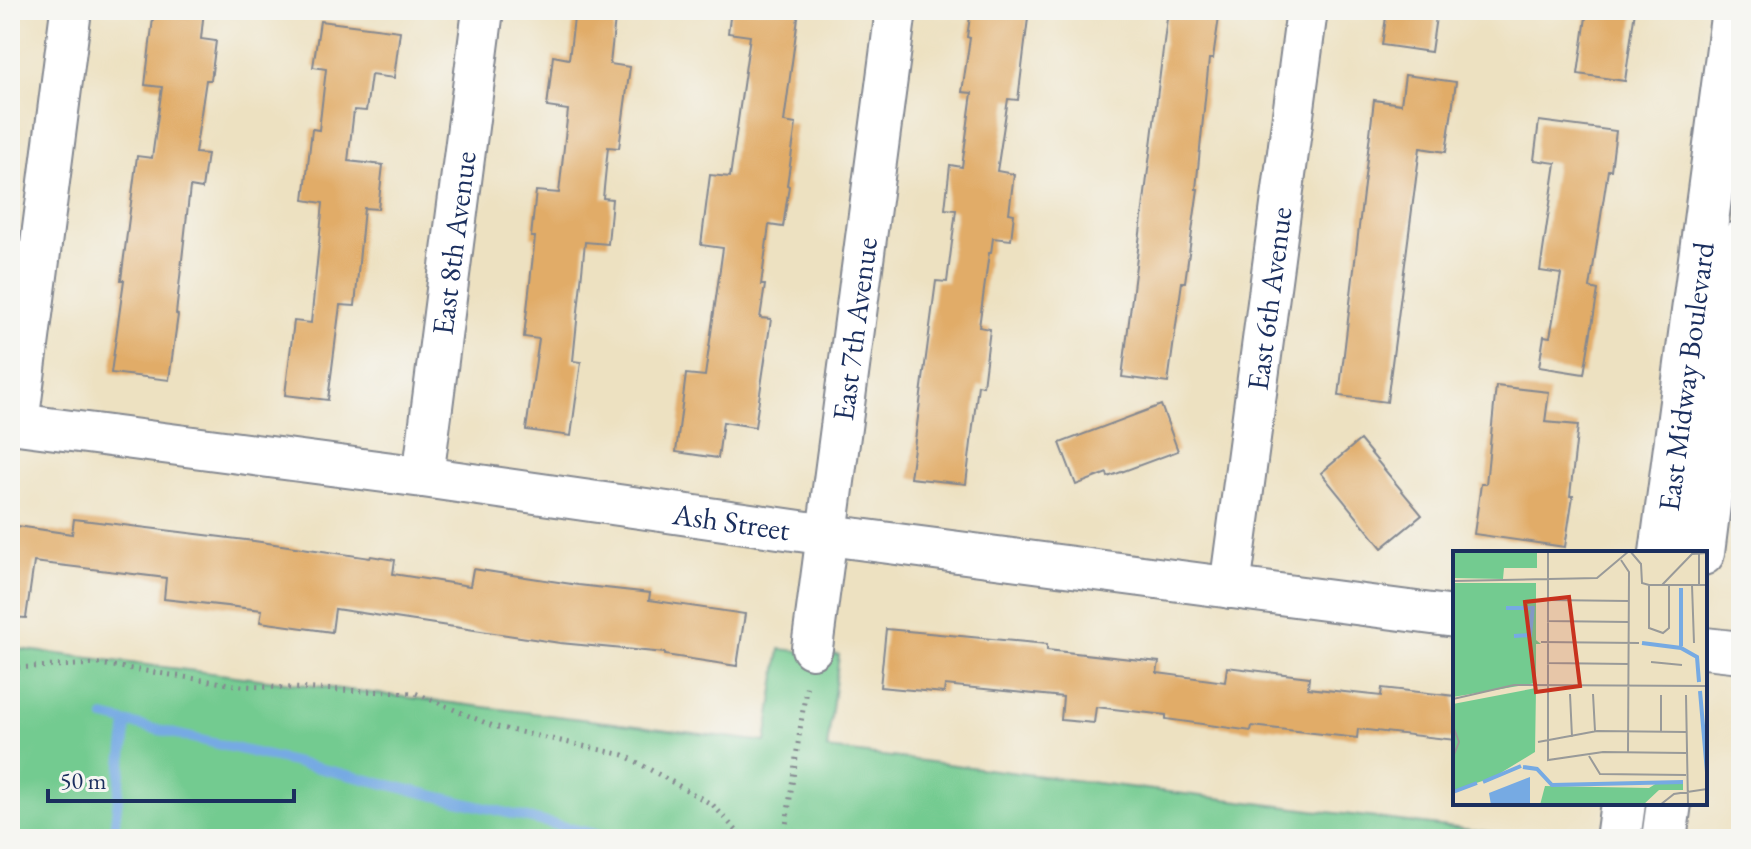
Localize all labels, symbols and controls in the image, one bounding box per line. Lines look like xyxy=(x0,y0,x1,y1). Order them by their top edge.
street label: East 8th Avenue xyxy=(422,149,484,337)
street label: East 6th Avenue xyxy=(1237,204,1300,393)
street label: East 7th Avenue xyxy=(823,235,885,423)
street label: East Midway Boulevard xyxy=(1648,239,1723,513)
street label: Ash Street xyxy=(669,493,793,549)
inset map xyxy=(1453,551,1707,805)
scale bar xyxy=(48,753,294,803)
text: 50 m xyxy=(60,765,107,796)

